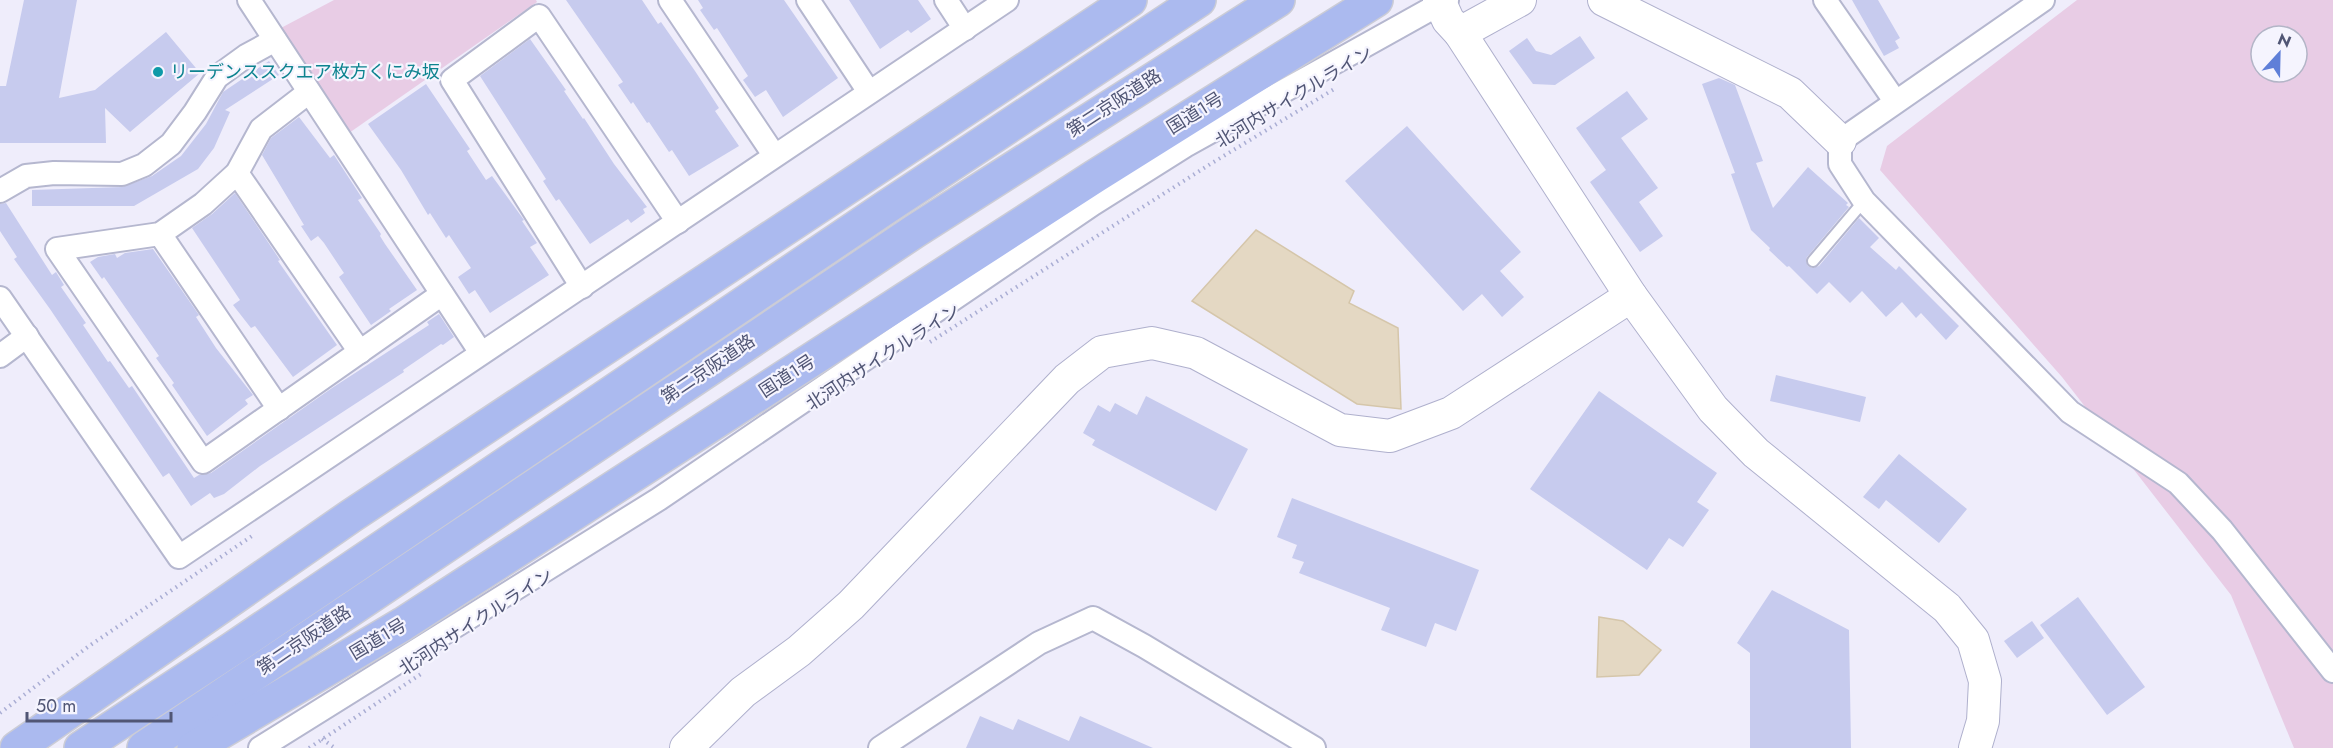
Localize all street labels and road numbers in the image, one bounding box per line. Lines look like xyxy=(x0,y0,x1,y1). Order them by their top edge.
street label: 北河内サイクルライン xyxy=(1211,40,1377,154)
street label: 第二京阪道路 xyxy=(1062,63,1166,143)
street label: 国道1号 xyxy=(1162,86,1228,140)
street label: 北河内サイクルライン xyxy=(801,297,965,417)
street label: 第二京阪道路 xyxy=(656,328,760,410)
street label: 国道1号 xyxy=(754,348,820,404)
street label: 北河内サイクルライン xyxy=(394,562,558,682)
street label: 第二京阪道路 xyxy=(252,599,356,681)
street label: 国道1号 xyxy=(345,612,411,666)

